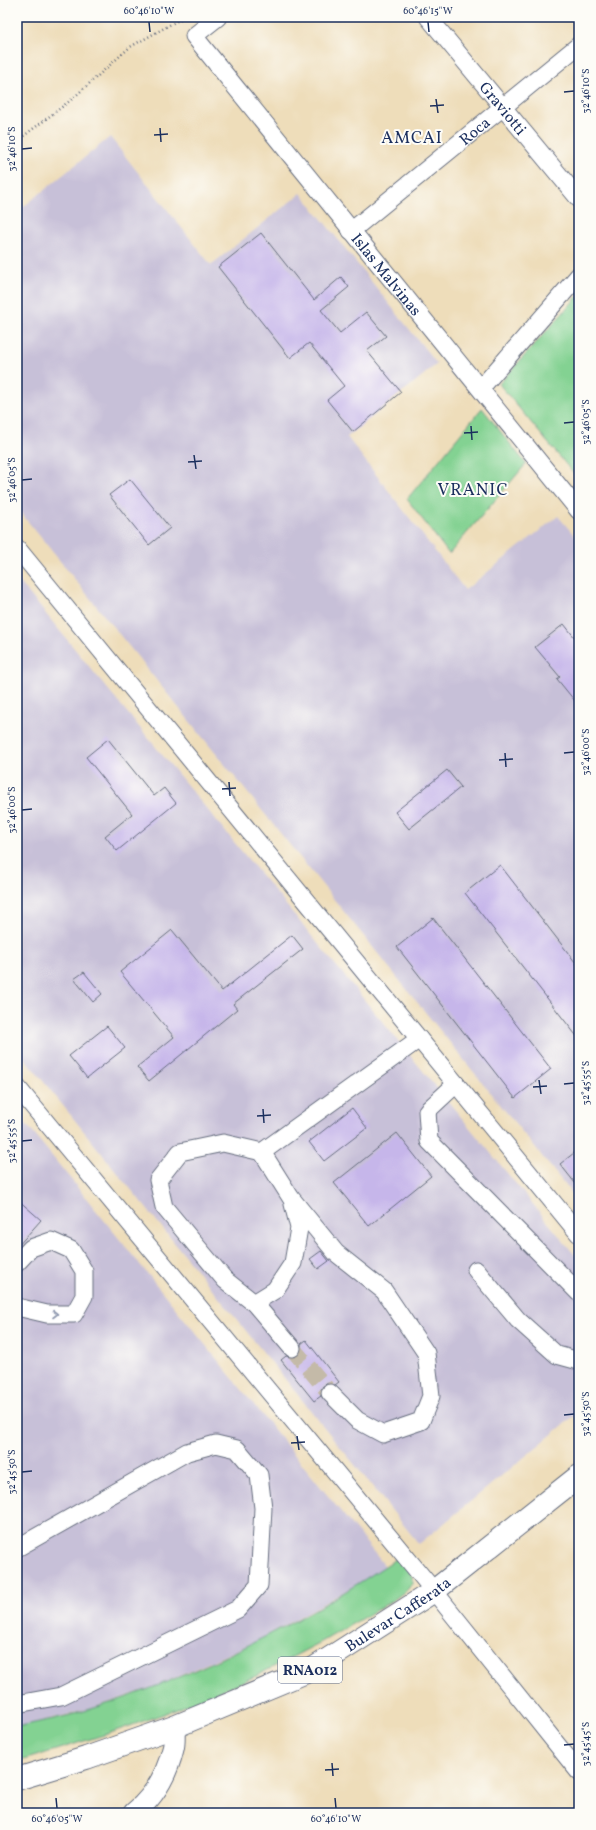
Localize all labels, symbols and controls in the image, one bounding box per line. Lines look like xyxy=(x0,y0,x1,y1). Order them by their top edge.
text: 60°46'10"W xyxy=(124,4,174,18)
text: 60°46'15"W xyxy=(403,4,453,18)
text: 32°46'10"S xyxy=(579,69,593,113)
street label: Graviotti xyxy=(473,78,531,141)
street label: Roca xyxy=(455,113,496,151)
text: 32°46'10"S xyxy=(5,127,19,171)
district label: AMCAI xyxy=(381,127,443,150)
street label: Islas Malvinas xyxy=(345,229,426,321)
text: 32°46'05"S xyxy=(579,399,593,445)
text: 32°46'05"S xyxy=(5,457,19,503)
district label: VRANIC xyxy=(438,479,509,502)
text: 32°46'00"S xyxy=(579,728,593,776)
text: 32°46'00"S xyxy=(5,786,19,834)
text: 32°45'55"S xyxy=(579,1061,593,1105)
text: 32°45'55"S xyxy=(5,1119,19,1163)
one-way arrow xyxy=(52,1310,58,1318)
text: 32°45'50"S xyxy=(579,1391,593,1437)
text: 32°45'50"S xyxy=(5,1449,19,1495)
street label: Bulevar Cafferata xyxy=(342,1573,456,1658)
road number: RNA012 xyxy=(278,1657,342,1683)
text: 32°45'45"S xyxy=(579,1722,593,1766)
text: 60°46'05"W xyxy=(31,1812,83,1826)
text: 60°46'10"W xyxy=(311,1812,361,1826)

